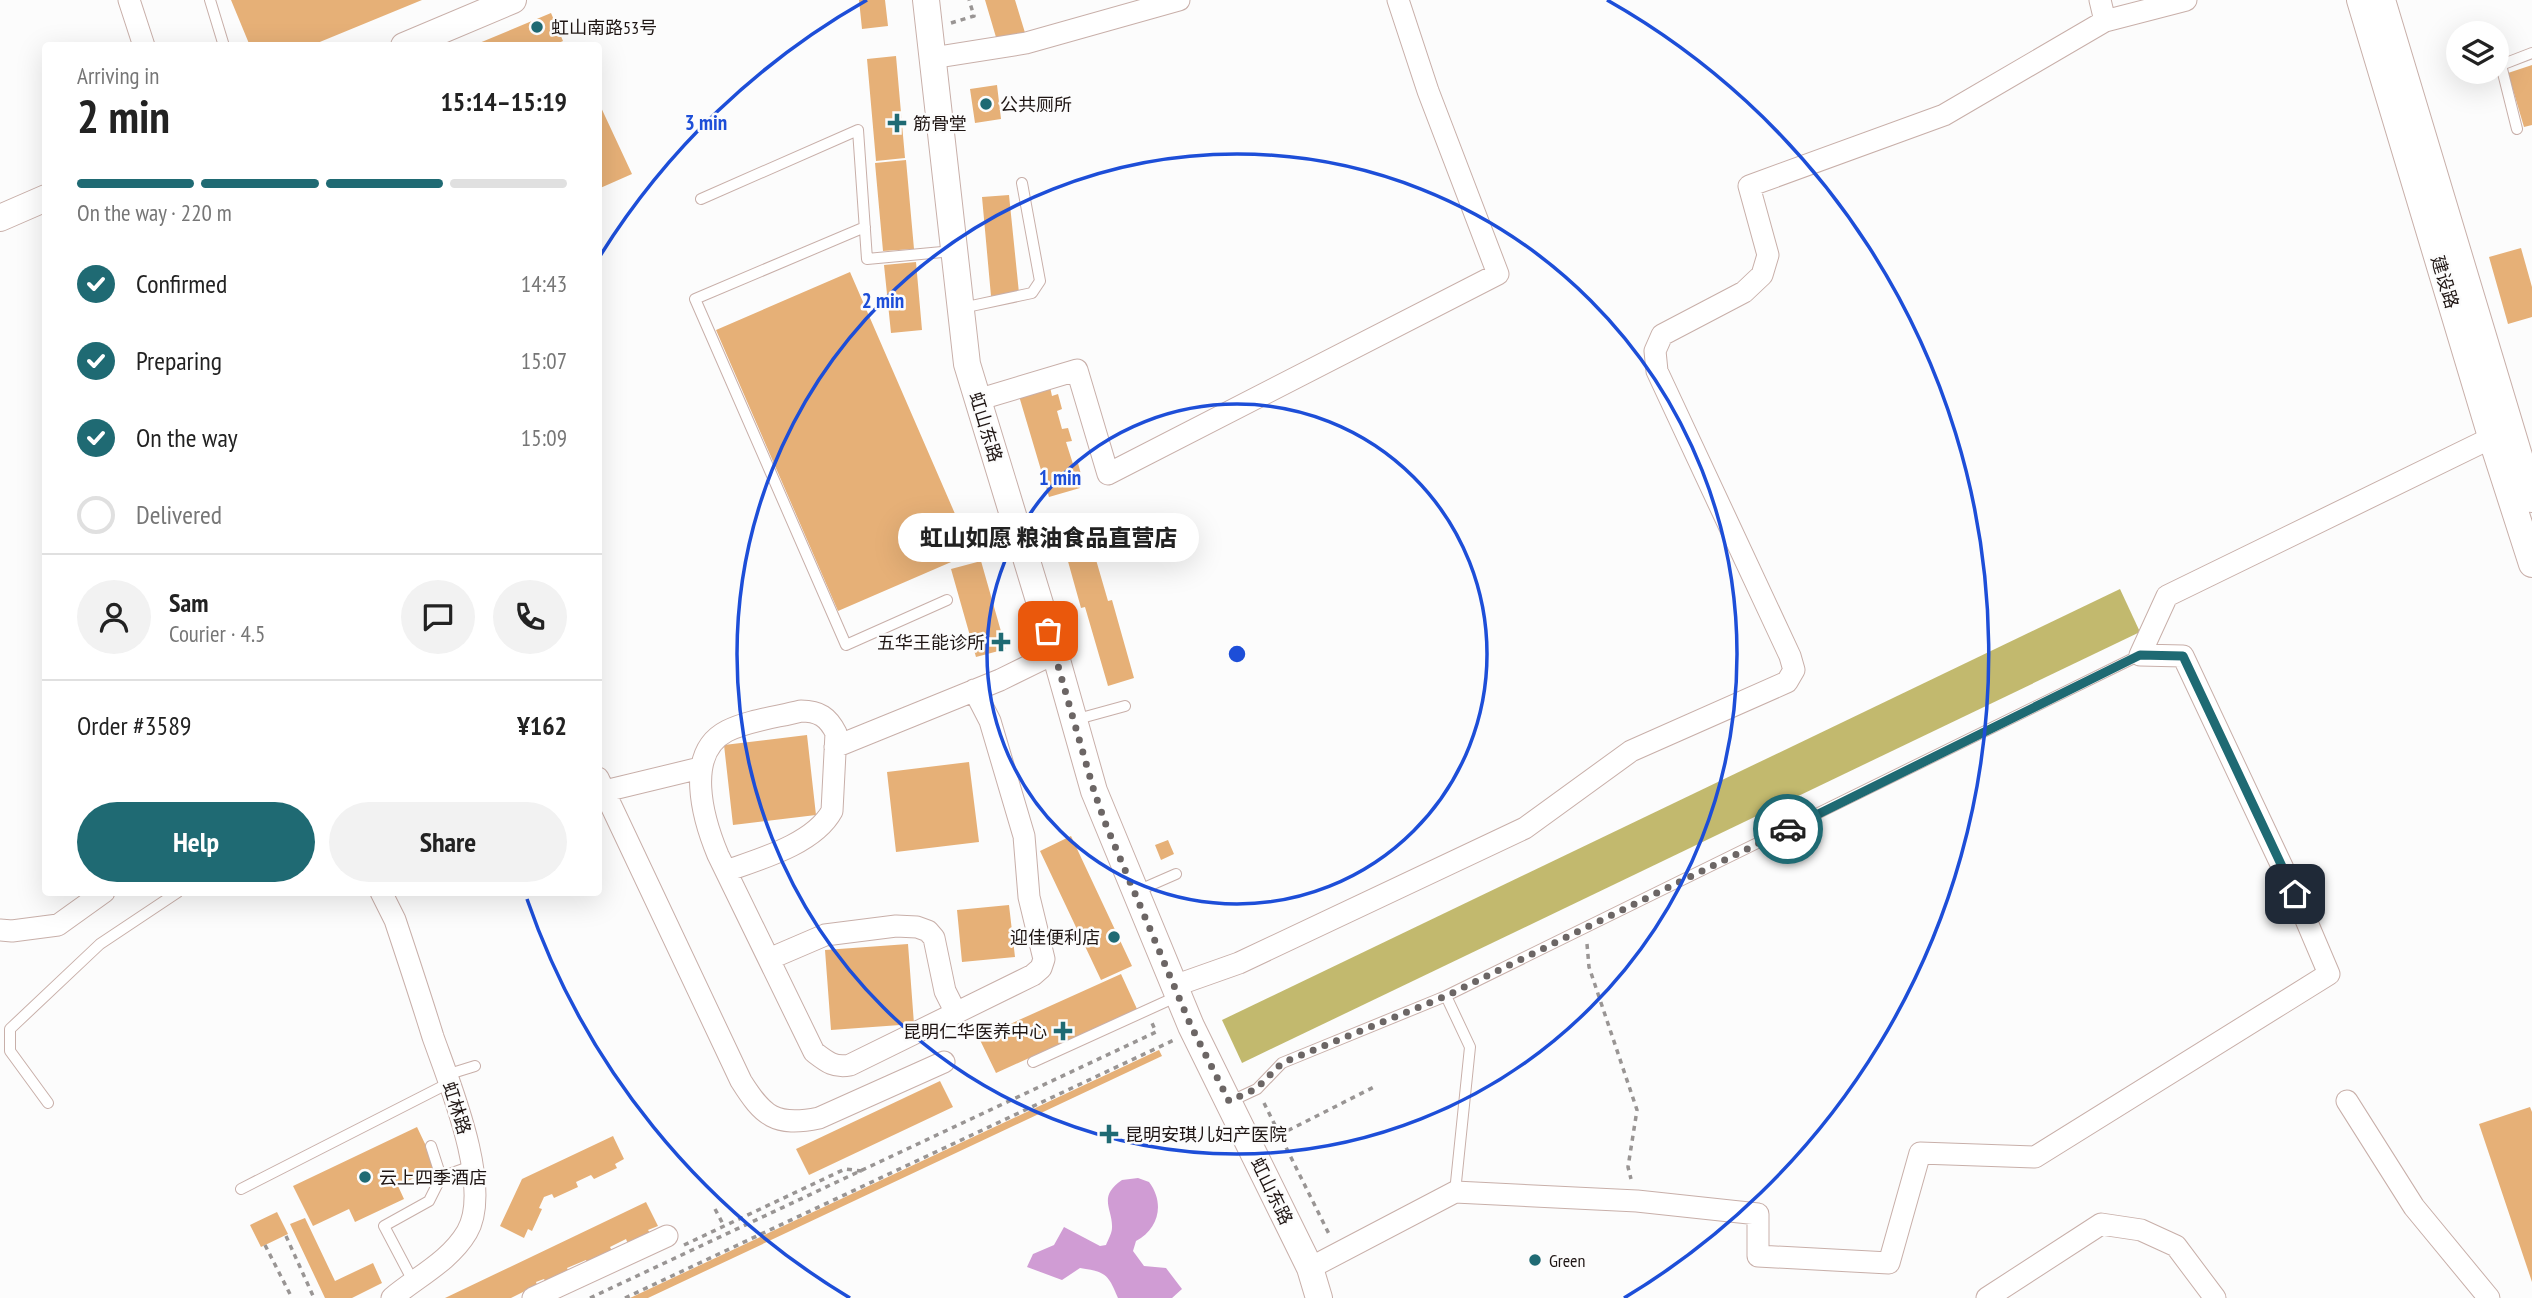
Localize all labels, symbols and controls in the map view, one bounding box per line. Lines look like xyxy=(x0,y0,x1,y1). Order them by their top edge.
place label: 虹山南路53号 xyxy=(551,16,657,39)
marker: 虹山南路53号 xyxy=(529,19,545,35)
map controls xyxy=(2446,21,2509,84)
button: layers xyxy=(2446,21,2509,84)
text: Arriving in xyxy=(77,61,159,90)
text: 15:14–15:19 xyxy=(440,85,567,118)
text: 2 min xyxy=(77,86,170,146)
place label: 公共厕所 xyxy=(1000,93,1072,116)
marker: 公共厕所 xyxy=(978,96,994,112)
text: 3 min xyxy=(685,109,727,136)
place label: 筋骨堂 xyxy=(913,112,967,135)
marker: 筋骨堂 xyxy=(887,113,907,133)
text: On the way · 220 m xyxy=(77,198,232,227)
street label: 建设路 xyxy=(2426,253,2464,311)
icon: check xyxy=(77,265,115,303)
text: Confirmed xyxy=(136,267,227,300)
text: 14:43 xyxy=(521,269,567,298)
text: 2 min xyxy=(862,287,904,314)
icon: check xyxy=(77,342,115,380)
text: Preparing xyxy=(136,344,222,377)
text: 15:07 xyxy=(521,346,567,375)
street label: 虹山东路 xyxy=(964,389,1008,465)
icon: check xyxy=(77,419,115,457)
text: On the way xyxy=(136,421,238,454)
text: 15:09 xyxy=(521,423,567,452)
text: 1 min xyxy=(1039,464,1081,491)
text: Delivered xyxy=(136,498,222,531)
callout: 虹山如愿 粮油食品直营店 xyxy=(898,512,1198,561)
text: 虹山如愿 粮油食品直营店 xyxy=(920,523,1177,552)
button: person xyxy=(77,580,151,654)
button: chat xyxy=(401,580,475,654)
button: phone xyxy=(493,580,567,654)
text: Sam xyxy=(169,586,208,619)
pin xyxy=(1018,601,1078,661)
icon: bag xyxy=(1029,612,1067,650)
text: Courier · 4.5 xyxy=(169,619,265,648)
place label: 五华王能诊所 xyxy=(877,631,985,654)
marker: 五华王能诊所 xyxy=(991,632,1011,652)
centre of rings xyxy=(1225,642,1249,666)
text: Order #3589 xyxy=(77,709,192,742)
text: ¥162 xyxy=(517,709,567,742)
courier xyxy=(1753,794,1823,864)
button: Help xyxy=(77,802,315,882)
button: Share xyxy=(329,802,567,882)
icon: car xyxy=(1769,810,1807,848)
pin xyxy=(2265,864,2325,924)
icon: home xyxy=(2276,875,2314,913)
place label: 迎佳便利店 xyxy=(1010,926,1100,949)
marker: 迎佳便利店 xyxy=(1106,929,1122,945)
place label: 昆明仁华医养中心 xyxy=(903,1020,1047,1043)
marker: 昆明仁华医养中心 xyxy=(1053,1021,1073,1041)
street label: 虹林路 xyxy=(438,1079,476,1137)
place label: 昆明安琪儿妇产医院 xyxy=(1125,1123,1287,1146)
marker: 昆明安琪儿妇产医院 xyxy=(1099,1124,1119,1144)
street label: 虹山东路 xyxy=(1246,1154,1298,1228)
place label: 云上四季酒店 xyxy=(379,1166,487,1189)
marker: 云上四季酒店 xyxy=(357,1169,373,1185)
place label: Green xyxy=(1549,1249,1585,1272)
marker: Green xyxy=(1527,1252,1543,1268)

